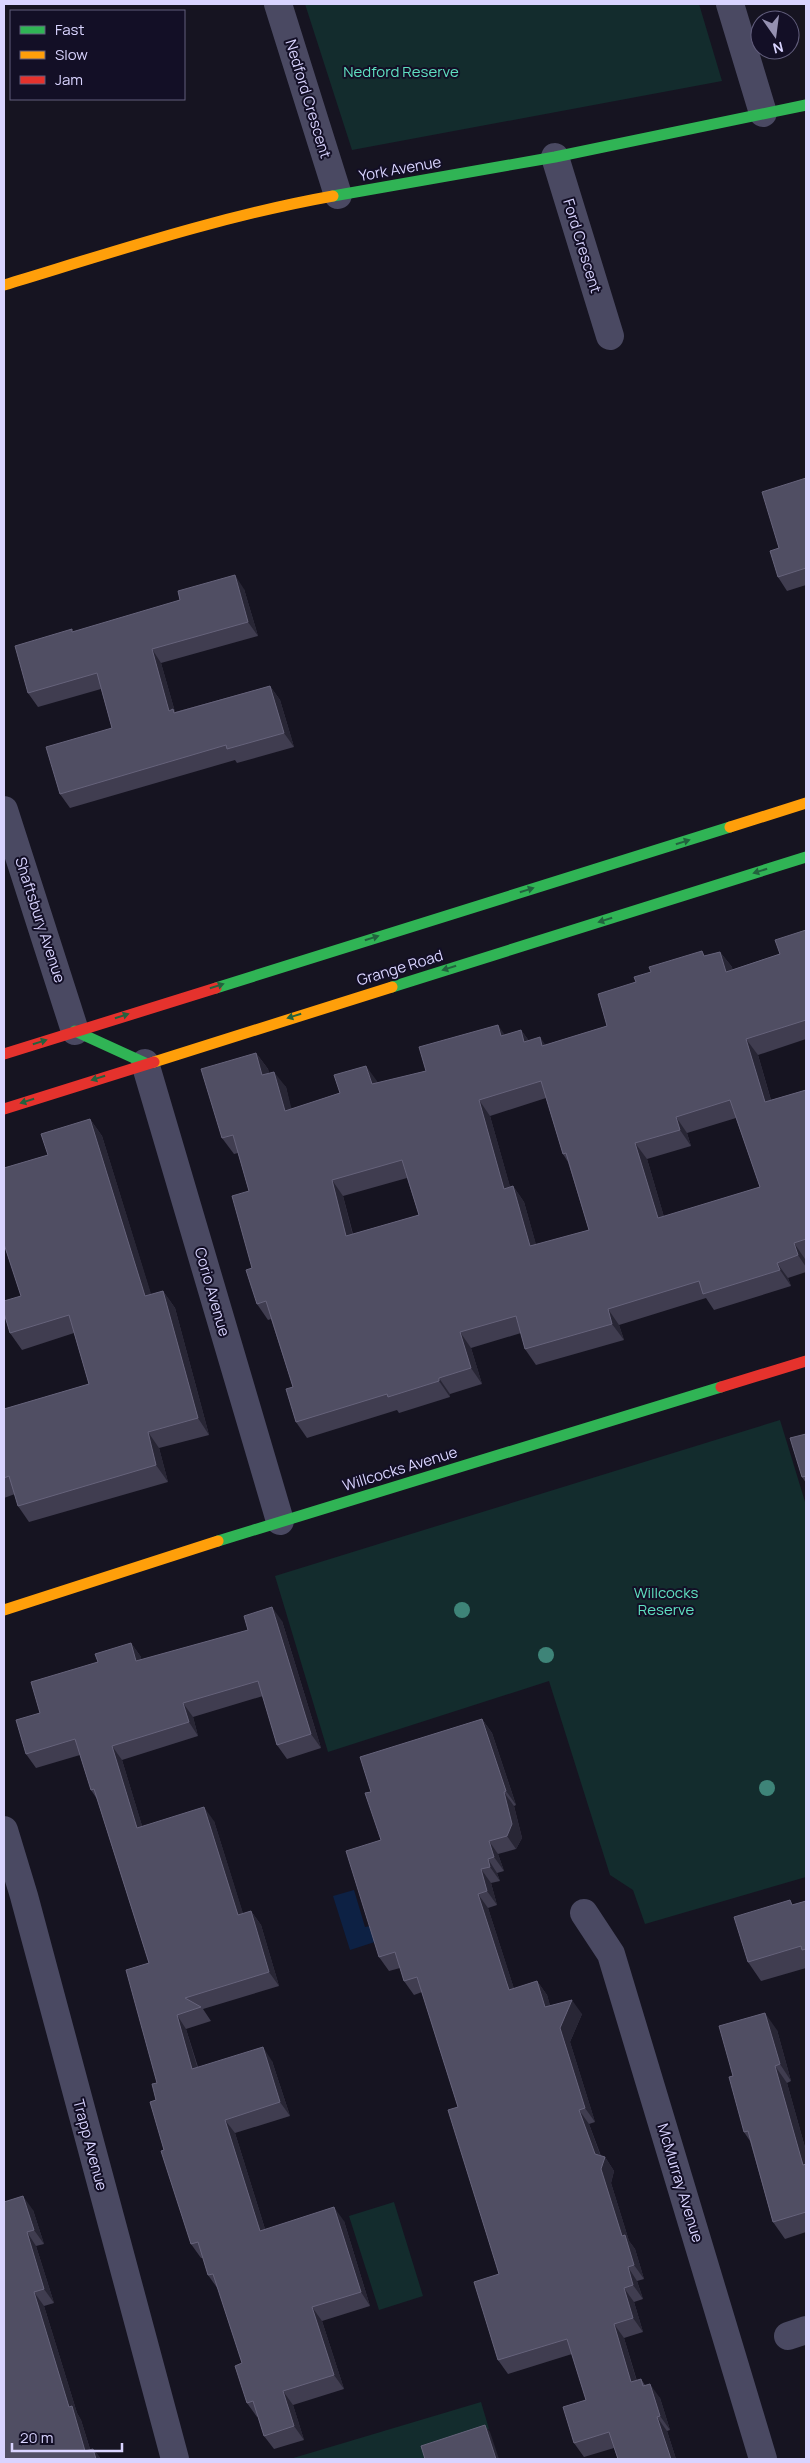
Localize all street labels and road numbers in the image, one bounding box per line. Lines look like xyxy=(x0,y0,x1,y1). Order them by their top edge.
street label: Nedford Crescent xyxy=(280,37,337,161)
street label: York Avenue xyxy=(357,151,443,186)
street label: Ford Crescent xyxy=(558,196,607,296)
street label: Shaftsbury Avenue xyxy=(10,854,71,986)
street label: Grange Road xyxy=(354,944,446,991)
street label: Corio Avenue xyxy=(190,1245,235,1339)
street label: Willcocks Avenue xyxy=(340,1441,460,1496)
street label: Trapp Avenue xyxy=(68,2097,113,2193)
street label: McMurray Avenue xyxy=(652,2121,709,2245)

